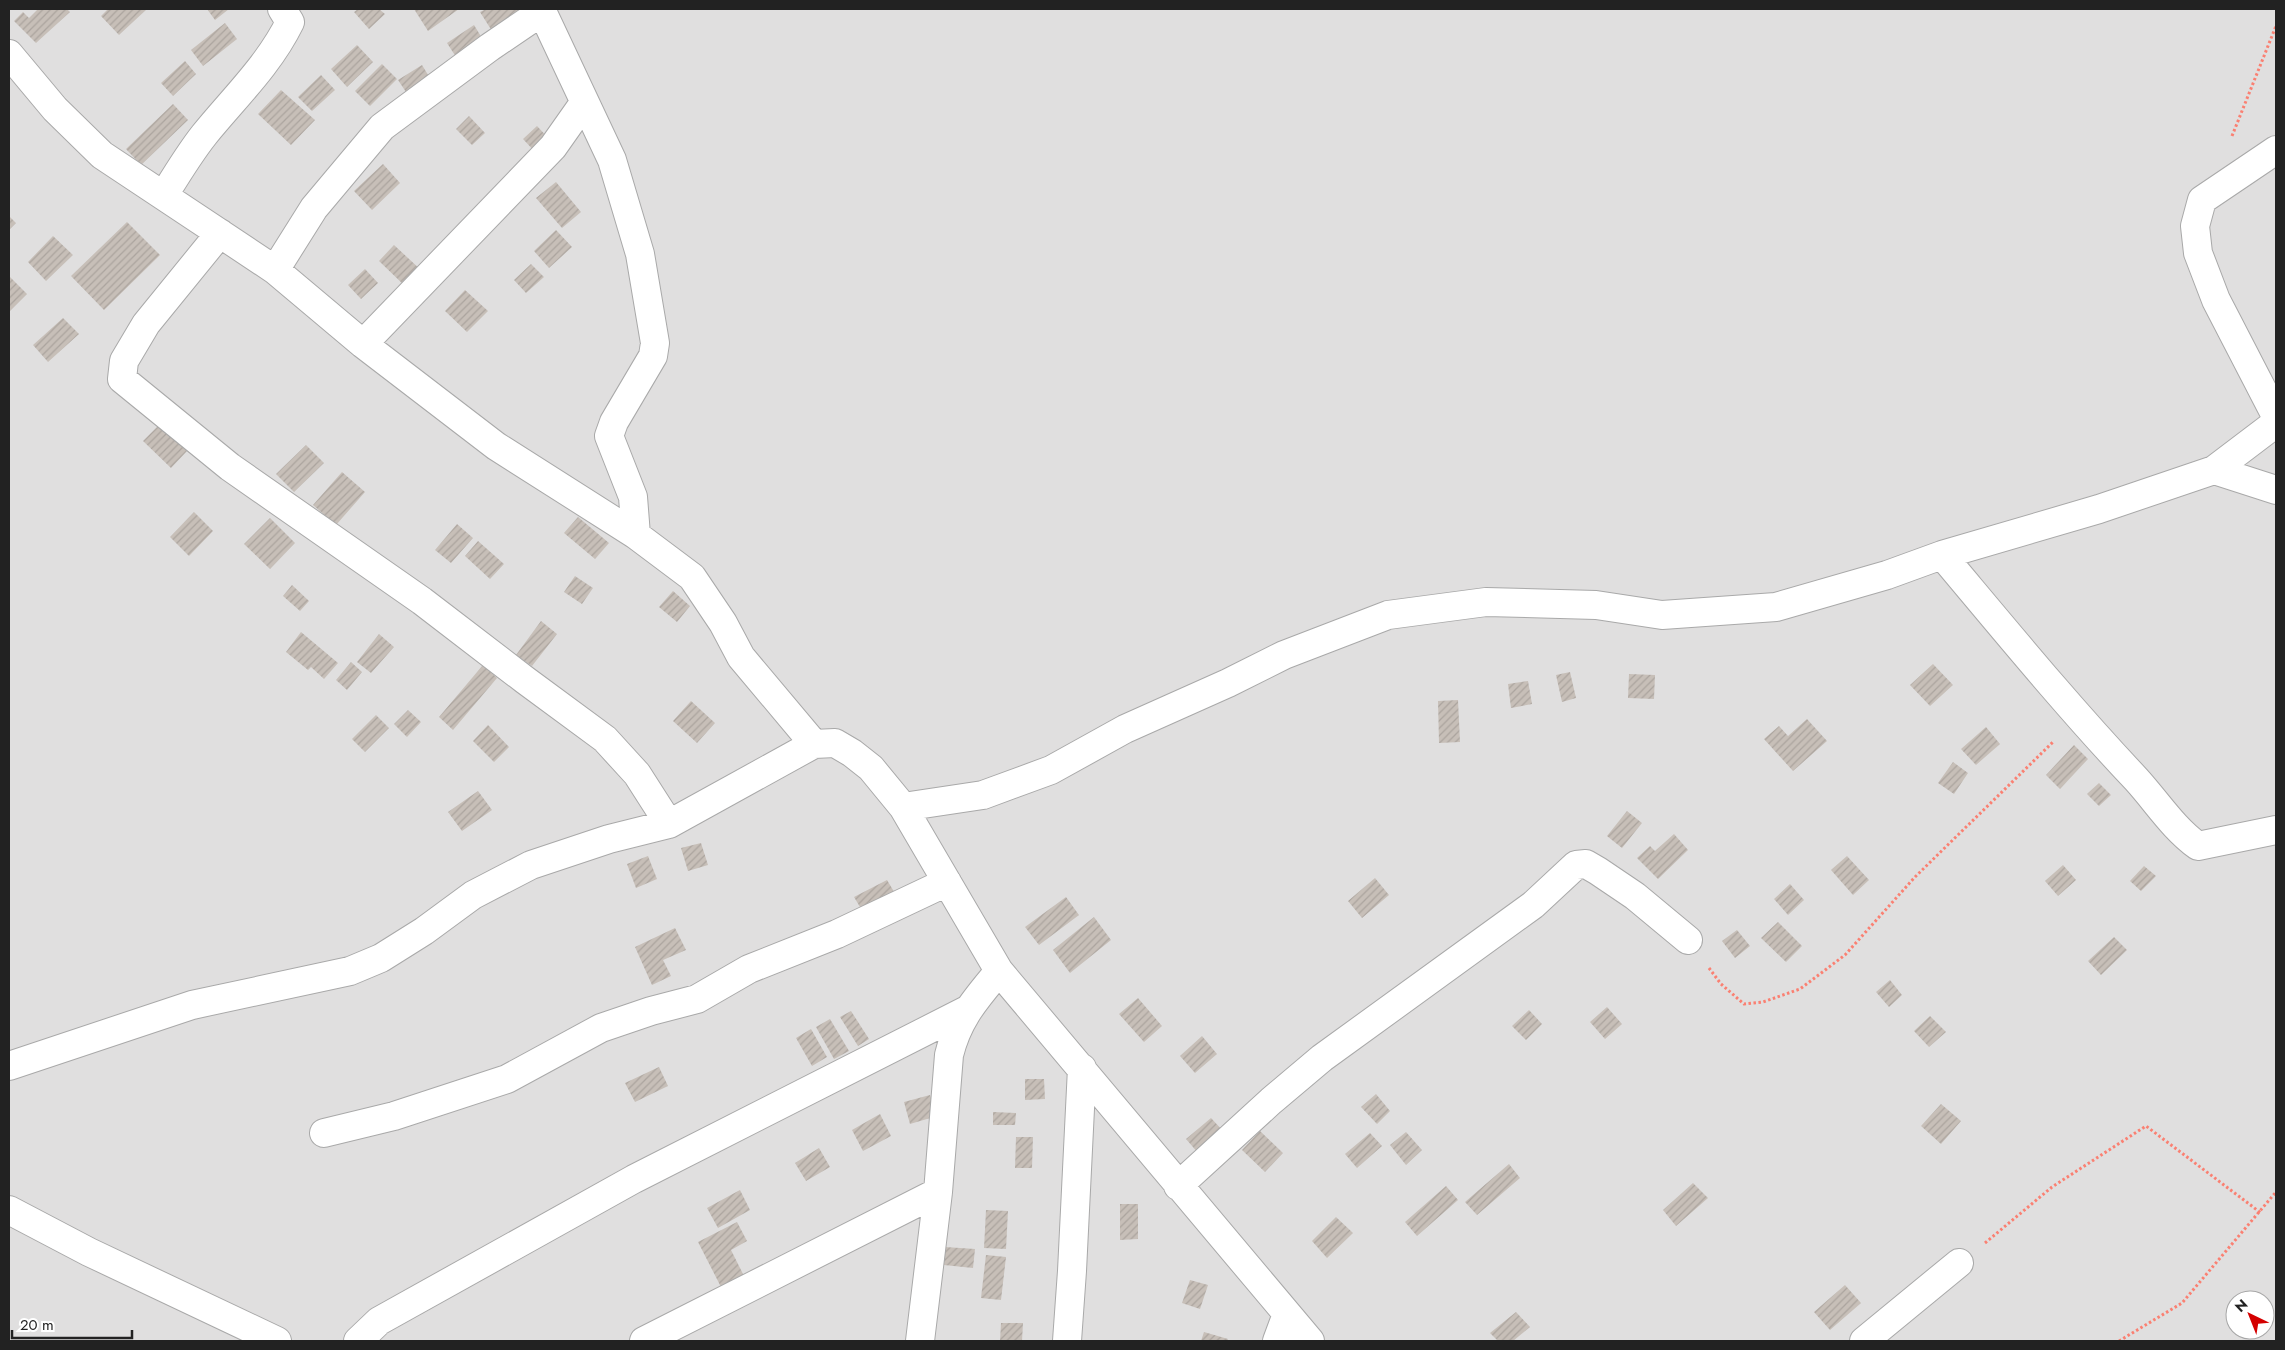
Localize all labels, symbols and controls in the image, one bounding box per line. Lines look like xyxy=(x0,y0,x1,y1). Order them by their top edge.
north arrow xyxy=(2225,1290,2275,1340)
text: N xyxy=(2230,1294,2252,1317)
scale bar xyxy=(12,1308,132,1340)
text: 20 m xyxy=(20,1314,54,1336)

